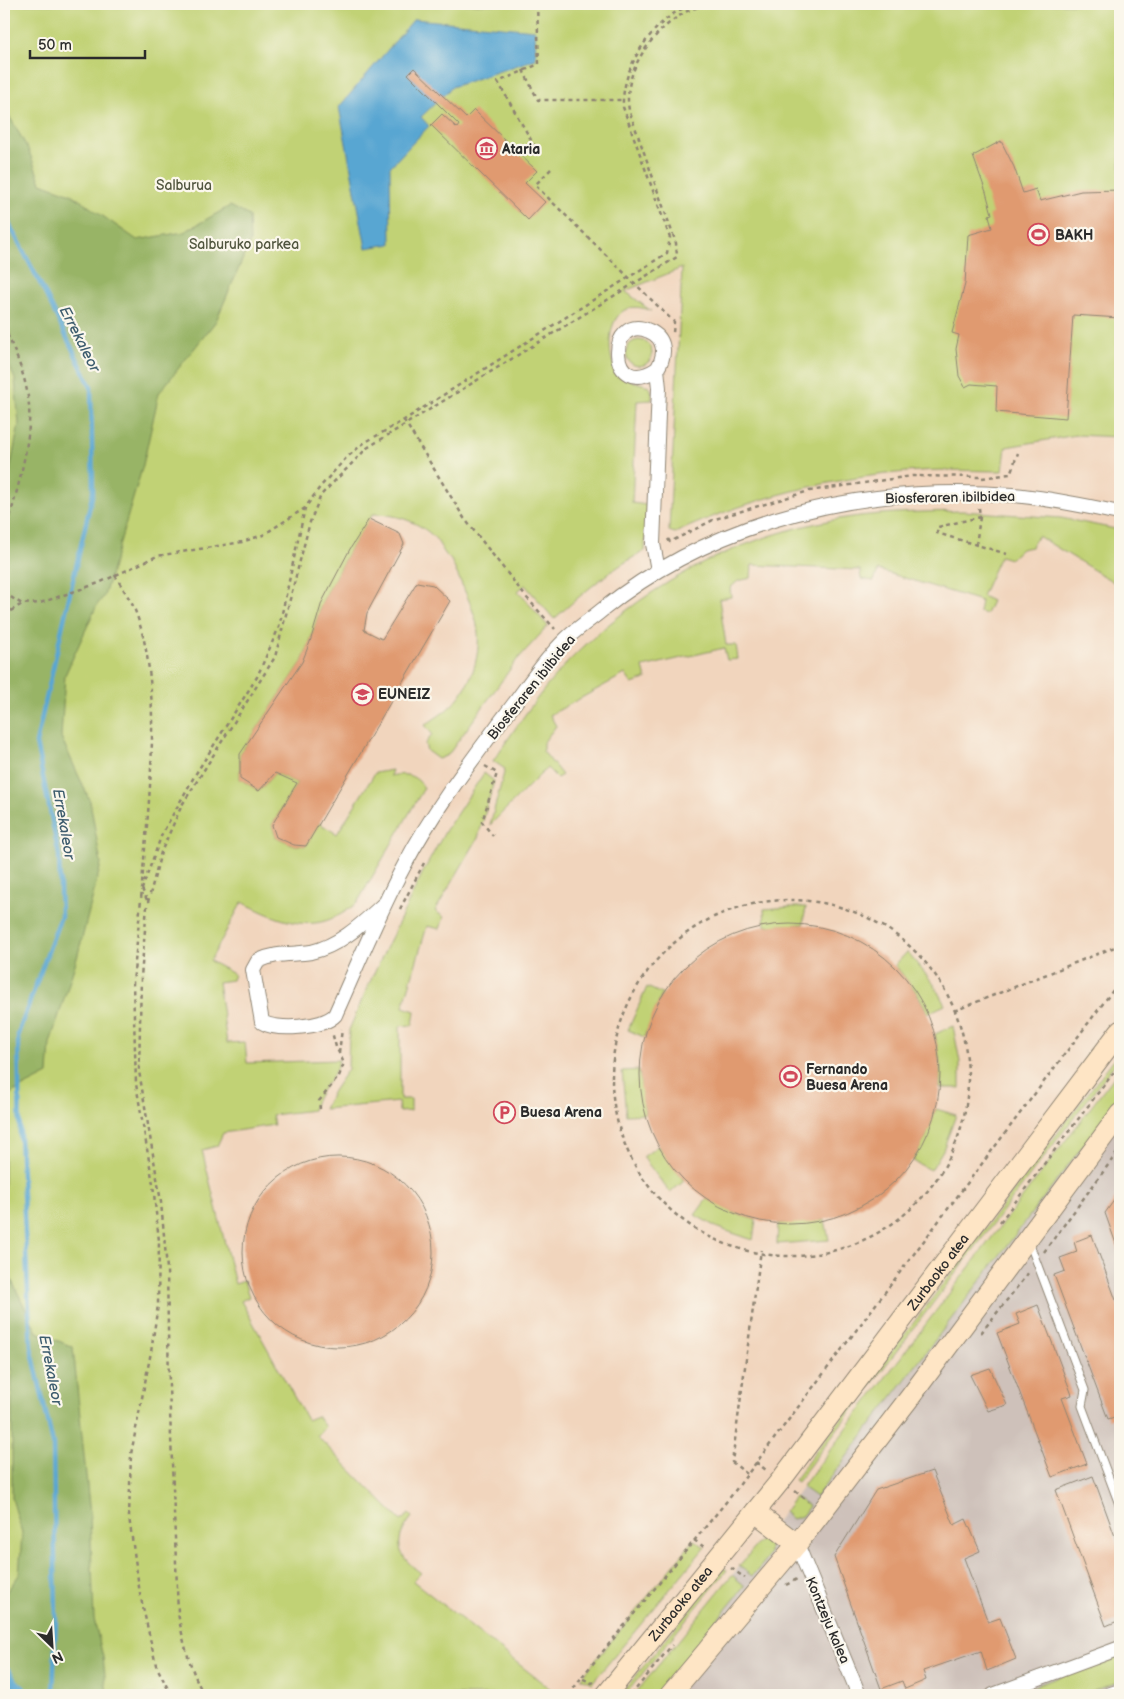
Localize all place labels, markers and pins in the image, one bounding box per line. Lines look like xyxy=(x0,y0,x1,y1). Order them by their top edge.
museum icon: Ataria xyxy=(474,137,498,161)
place label: Ataria xyxy=(501,141,540,158)
sports icon: BAKH xyxy=(1027,223,1051,247)
place label: BAKH xyxy=(1055,227,1093,244)
school or university icon: EUNEIZ xyxy=(350,682,374,706)
place label: EUNEIZ xyxy=(378,686,430,703)
place label: Fernando Buesa Arena xyxy=(806,1061,888,1094)
sports icon: Fernando Buesa Arena xyxy=(778,1065,802,1089)
parking icon: Buesa Arena xyxy=(492,1100,516,1124)
place label: Buesa Arena xyxy=(520,1104,602,1121)

